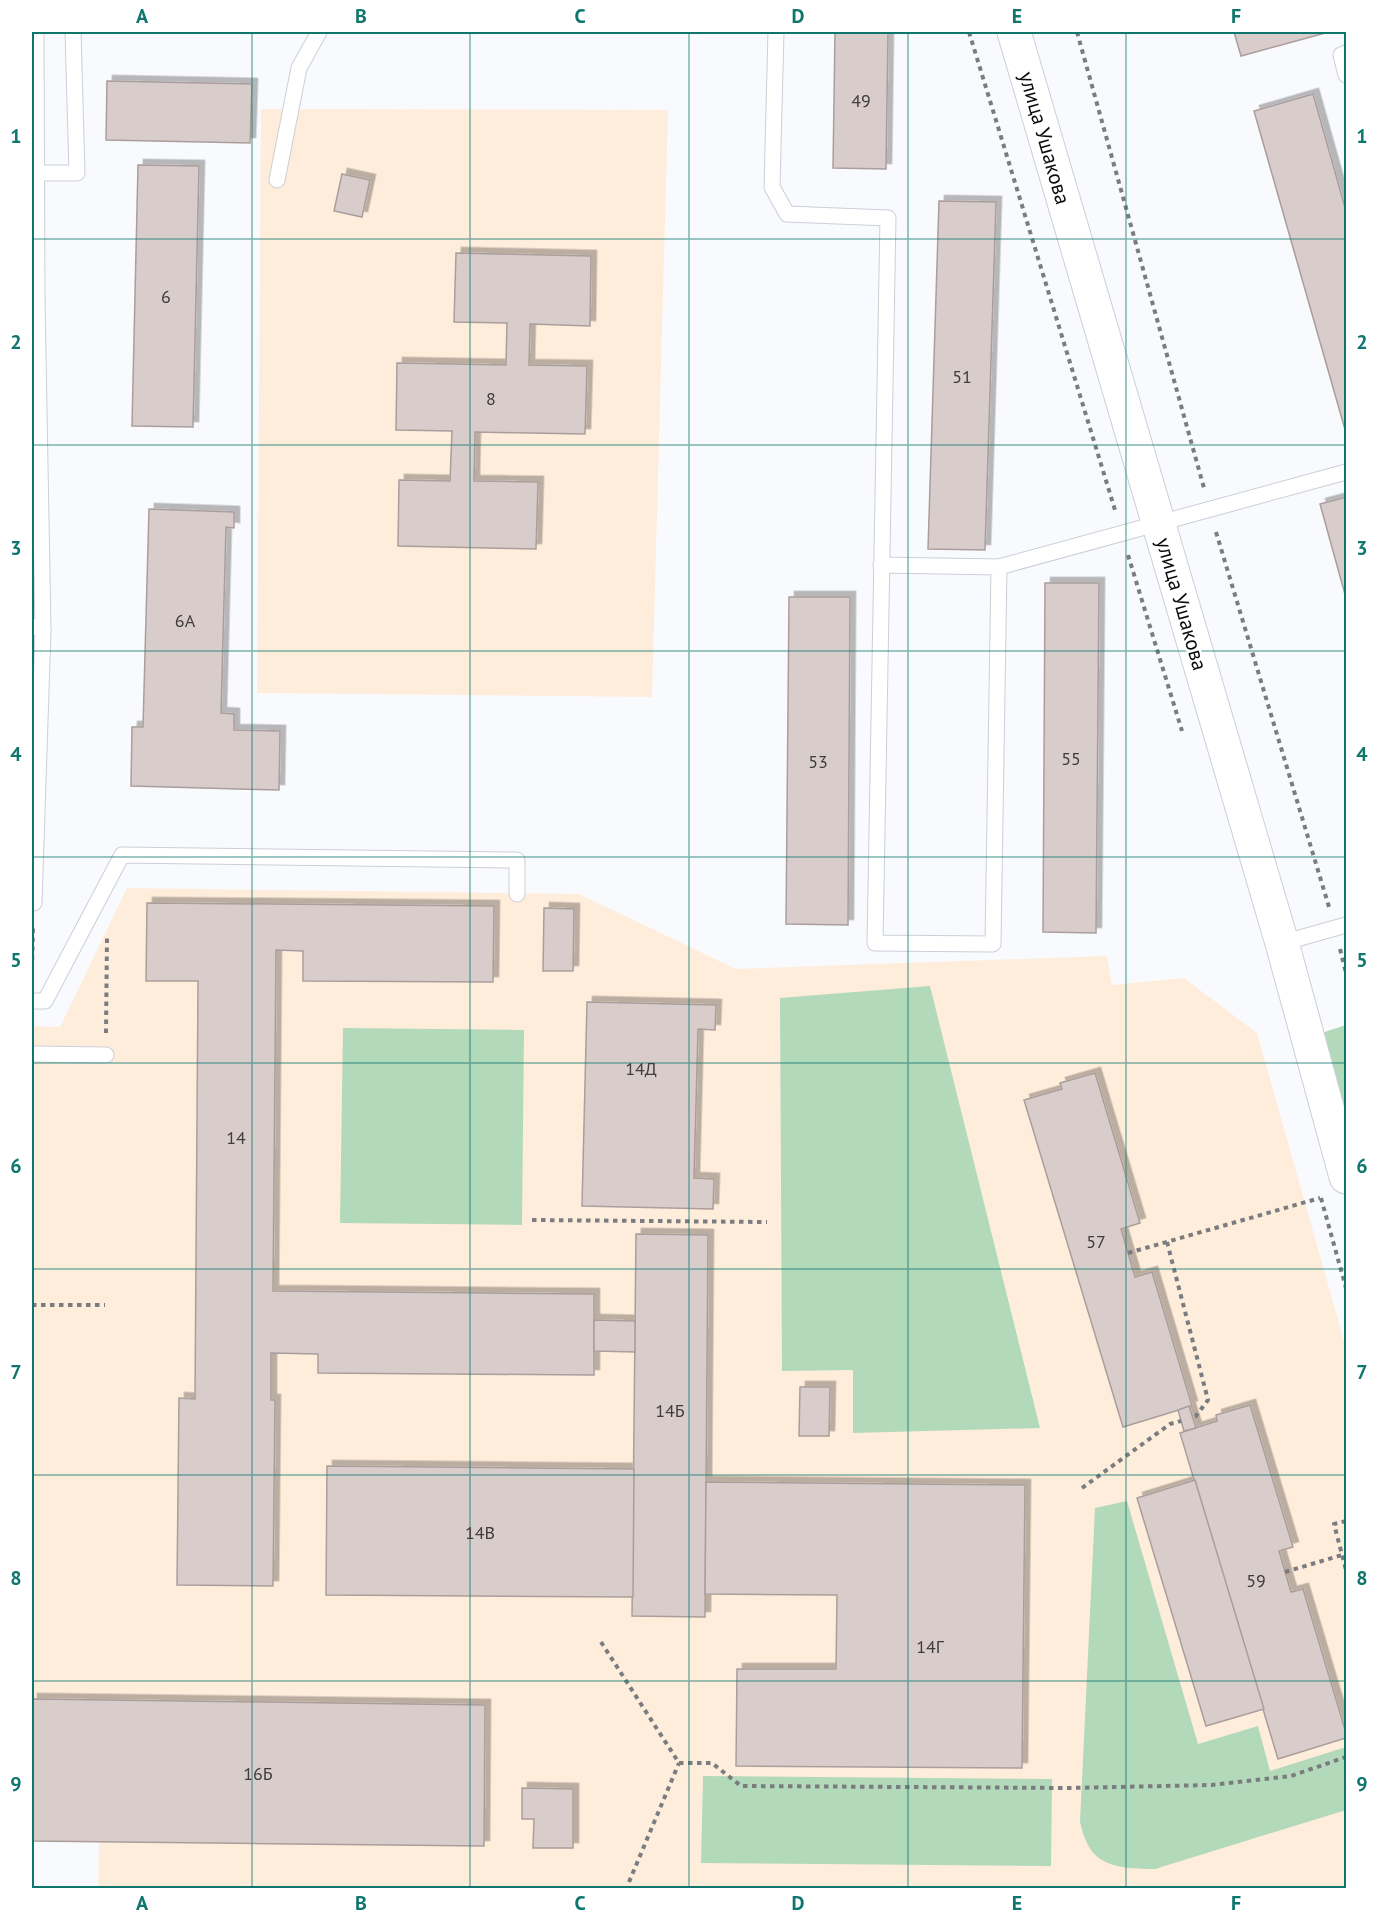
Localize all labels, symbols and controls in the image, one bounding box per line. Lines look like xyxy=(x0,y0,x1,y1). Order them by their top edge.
text: A xyxy=(136,3,149,29)
text: B xyxy=(355,3,367,29)
text: C xyxy=(574,3,586,29)
text: D xyxy=(792,3,805,29)
text: E xyxy=(1012,3,1022,29)
text: F xyxy=(1231,3,1241,29)
street label: улица Ушакова xyxy=(1013,69,1077,207)
house number: 49 xyxy=(851,89,871,112)
text: 1 xyxy=(10,123,22,149)
text: 1 xyxy=(1356,123,1368,149)
house number: 6 xyxy=(161,285,171,308)
text: 2 xyxy=(10,329,22,355)
text: 2 xyxy=(1356,329,1368,355)
house number: 51 xyxy=(952,365,972,388)
house number: 8 xyxy=(486,387,496,410)
text: 3 xyxy=(10,535,22,561)
street label: улица Ушакова xyxy=(1150,535,1214,673)
text: 3 xyxy=(1356,535,1368,561)
house number: 6А xyxy=(175,609,196,632)
text: 4 xyxy=(10,741,22,767)
text: 4 xyxy=(1356,741,1368,767)
house number: 55 xyxy=(1061,747,1081,770)
house number: 53 xyxy=(808,750,828,773)
text: 5 xyxy=(10,947,22,973)
text: 5 xyxy=(1356,947,1368,973)
house number: 14Д xyxy=(625,1057,657,1080)
house number: 14 xyxy=(226,1126,246,1149)
text: 6 xyxy=(10,1153,22,1179)
text: 6 xyxy=(1356,1153,1368,1179)
house number: 57 xyxy=(1086,1230,1106,1253)
text: 7 xyxy=(10,1359,22,1385)
text: 7 xyxy=(1356,1359,1368,1385)
house number: 14Б xyxy=(655,1399,685,1422)
house number: 14В xyxy=(465,1521,495,1544)
text: 8 xyxy=(10,1565,22,1591)
text: 8 xyxy=(1356,1565,1368,1591)
house number: 59 xyxy=(1246,1569,1266,1592)
house number: 14Г xyxy=(916,1635,945,1658)
house number: 16Б xyxy=(243,1762,273,1785)
text: 9 xyxy=(10,1771,22,1797)
text: 9 xyxy=(1356,1771,1368,1797)
text: A xyxy=(136,1890,149,1916)
text: B xyxy=(355,1890,367,1916)
text: C xyxy=(574,1890,586,1916)
text: D xyxy=(792,1890,805,1916)
text: E xyxy=(1012,1890,1022,1916)
text: F xyxy=(1231,1890,1241,1916)

